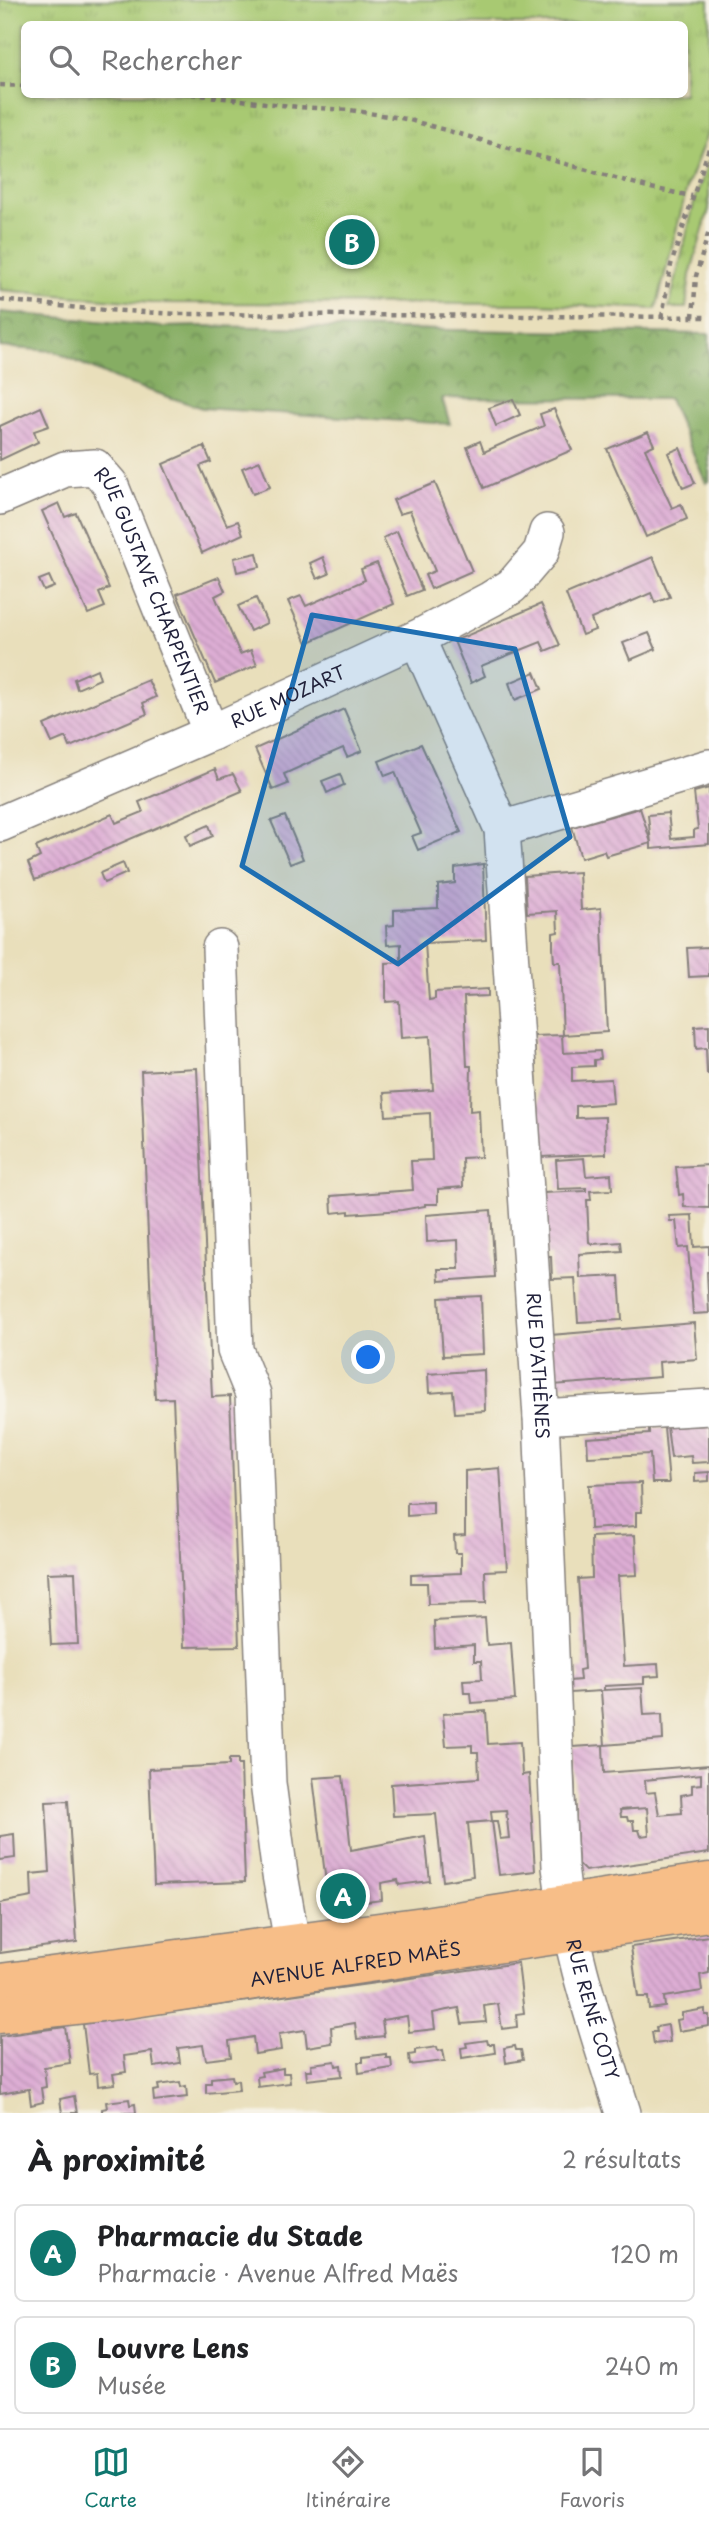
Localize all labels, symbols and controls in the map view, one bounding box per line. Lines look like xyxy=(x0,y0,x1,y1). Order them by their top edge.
search box xyxy=(21,21,688,98)
text: Rechercher xyxy=(101,40,242,79)
icon: search xyxy=(45,41,83,79)
pin: B xyxy=(329,216,375,268)
street label: RUE GUSTAVE CHARPENTIER xyxy=(89,460,217,718)
street label: RUE MOZART xyxy=(226,657,350,734)
street label: RUE D'ATHÈNES xyxy=(521,1292,557,1440)
your location xyxy=(351,1340,385,1374)
pin: A xyxy=(320,1870,366,1922)
street label: AVENUE ALFRED MAËS xyxy=(248,1934,463,1993)
street label: RUE RENÉ COTY xyxy=(560,1936,627,2083)
text: À proximité xyxy=(28,2136,205,2181)
text: 2 résultats xyxy=(562,2141,681,2176)
text: Pharmacie du Stade xyxy=(97,2216,363,2255)
text: A xyxy=(44,2236,62,2271)
text: 120 m xyxy=(611,2236,679,2271)
text: Pharmacie · Avenue Alfred Maës xyxy=(97,2255,458,2290)
text: Louvre Lens xyxy=(97,2328,249,2367)
text: B xyxy=(45,2348,61,2383)
text: 240 m xyxy=(605,2348,679,2383)
text: Musée xyxy=(97,2367,166,2402)
tab: Carte xyxy=(84,2443,137,2513)
tab: Itinéraire xyxy=(306,2443,391,2513)
tab: Favoris xyxy=(559,2443,625,2513)

